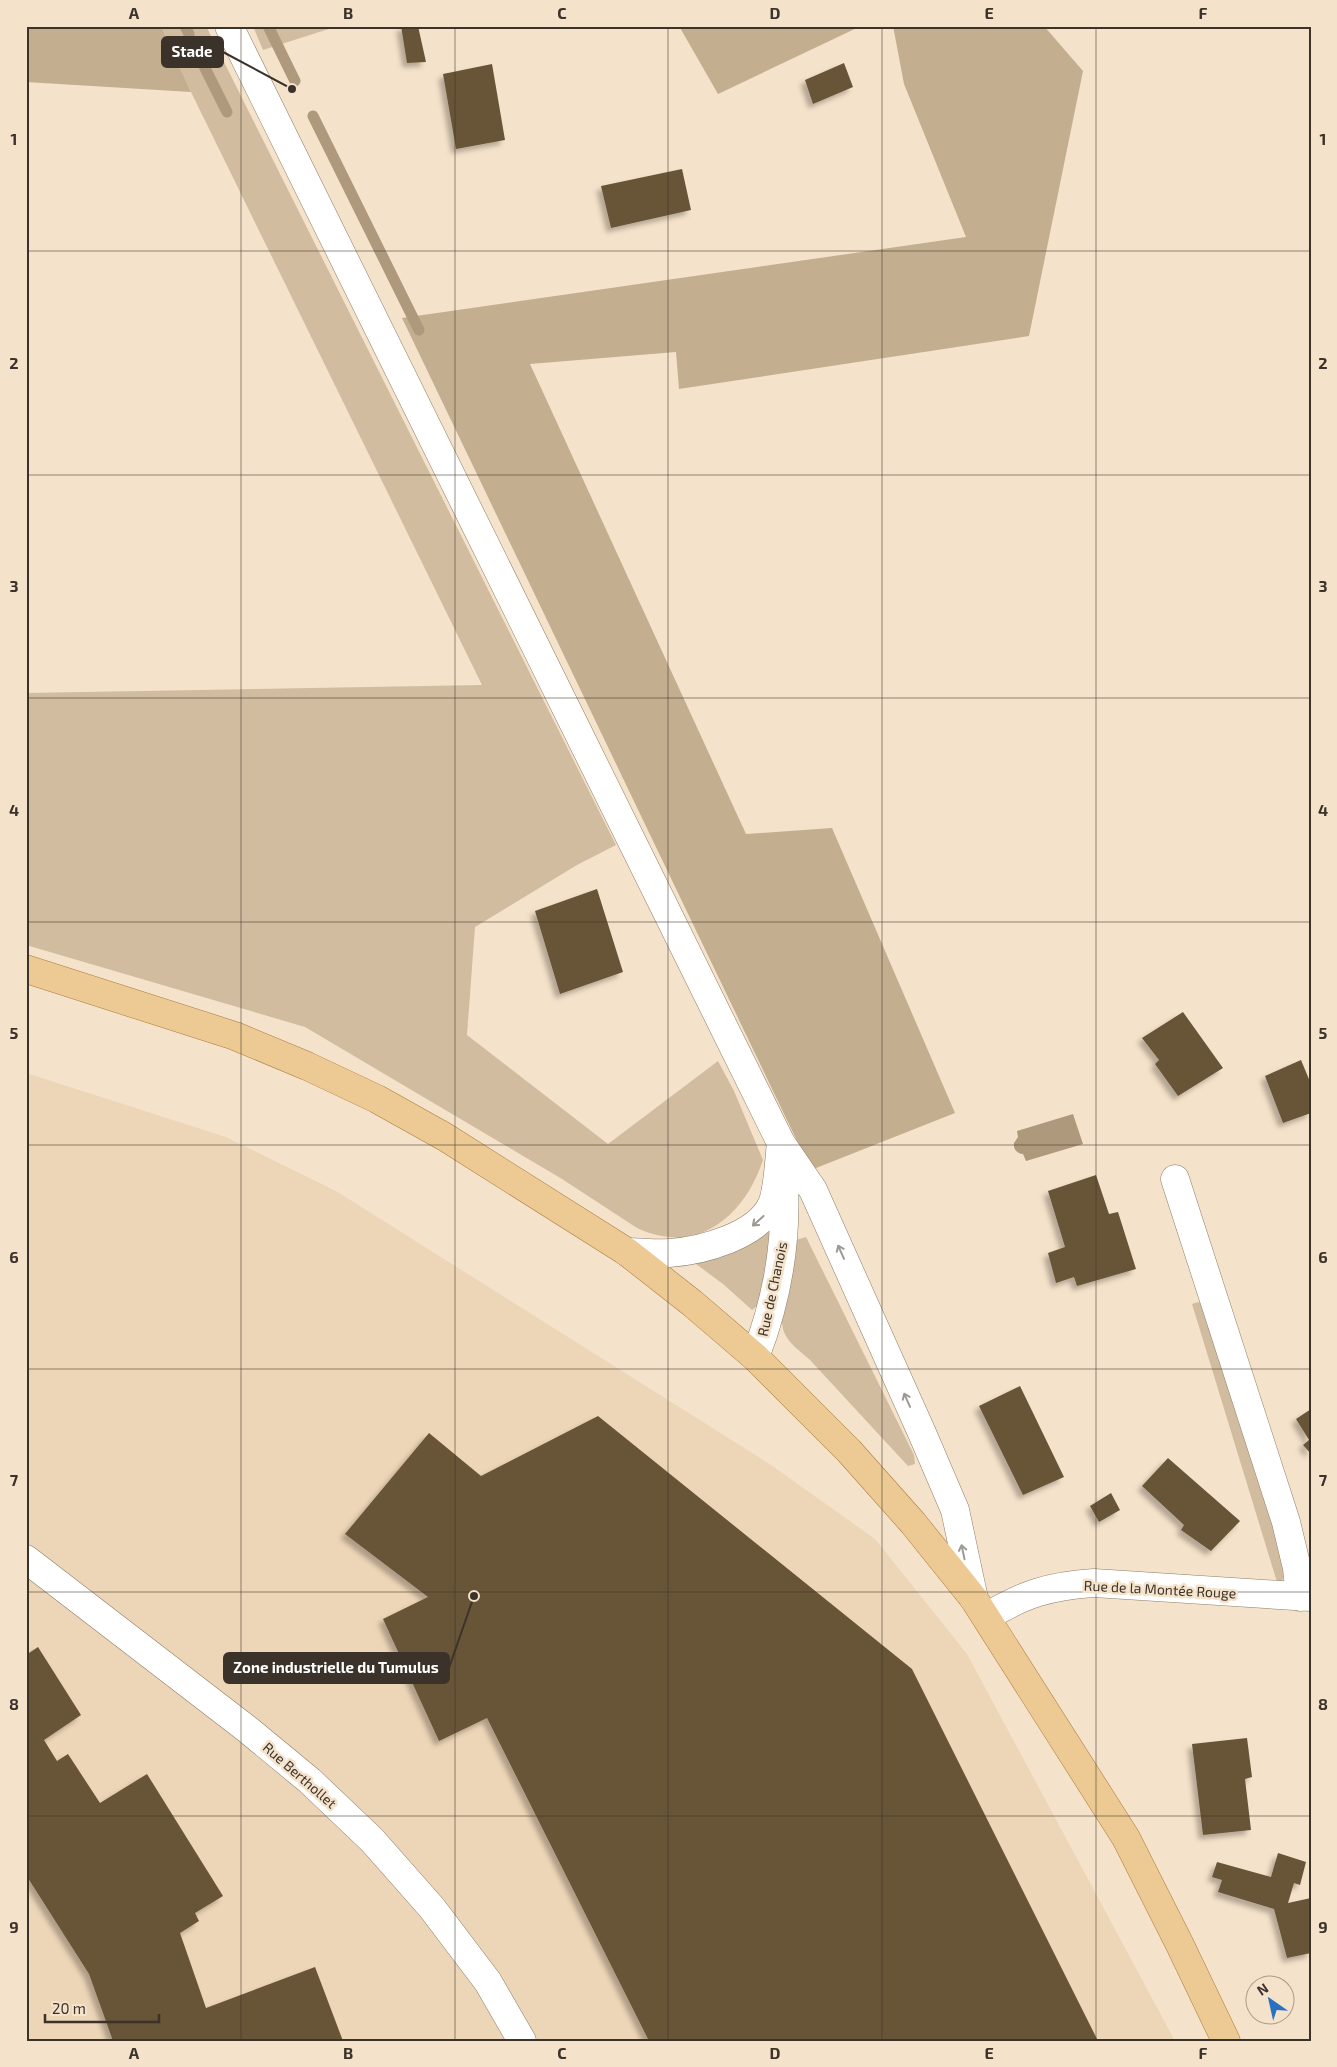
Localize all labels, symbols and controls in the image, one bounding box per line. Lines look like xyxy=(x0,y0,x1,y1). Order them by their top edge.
text: A xyxy=(129,3,140,22)
text: B xyxy=(343,3,353,22)
text: C xyxy=(557,3,567,22)
text: D xyxy=(770,3,781,22)
text: E xyxy=(984,3,994,22)
text: F xyxy=(1199,3,1208,22)
callout: Stade xyxy=(162,37,223,67)
text: Stade xyxy=(172,42,212,60)
text: 1 xyxy=(11,129,17,148)
text: 1 xyxy=(1320,129,1326,148)
text: 2 xyxy=(9,353,19,372)
text: 2 xyxy=(1318,353,1328,372)
text: 3 xyxy=(9,576,19,595)
text: 3 xyxy=(1318,576,1328,595)
text: 4 xyxy=(9,800,19,819)
text: 4 xyxy=(1318,800,1328,819)
text: 5 xyxy=(10,1023,19,1042)
text: 5 xyxy=(1319,1023,1328,1042)
one-way arrow xyxy=(752,1215,765,1227)
street label: Rue de Chanois xyxy=(754,1240,790,1338)
one-way arrow xyxy=(835,1245,845,1260)
text: 6 xyxy=(9,1247,19,1266)
text: 6 xyxy=(1318,1247,1328,1266)
one-way arrow xyxy=(902,1393,912,1408)
text: 7 xyxy=(10,1470,19,1489)
text: 7 xyxy=(1319,1470,1328,1489)
one-way arrow xyxy=(958,1544,968,1560)
street label: Rue de la Montée Rouge xyxy=(1083,1577,1237,1601)
callout: Zone industrielle du Tumulus xyxy=(224,1653,449,1683)
text: Zone industrielle du Tumulus xyxy=(233,1658,439,1676)
text: 8 xyxy=(9,1694,19,1713)
text: 8 xyxy=(1318,1694,1328,1713)
street label: Rue Berthollet xyxy=(260,1739,340,1811)
text: 9 xyxy=(9,1917,19,1936)
text: 9 xyxy=(1318,1917,1328,1936)
north arrow xyxy=(1244,1974,1294,2024)
text: N xyxy=(1254,1979,1271,1999)
scale bar xyxy=(45,1992,159,2024)
text: 20 m xyxy=(52,1999,86,2017)
text: A xyxy=(129,2043,140,2062)
text: B xyxy=(343,2043,353,2062)
text: C xyxy=(557,2043,567,2062)
text: D xyxy=(770,2043,781,2062)
text: E xyxy=(984,2043,994,2062)
text: F xyxy=(1199,2043,1208,2062)

